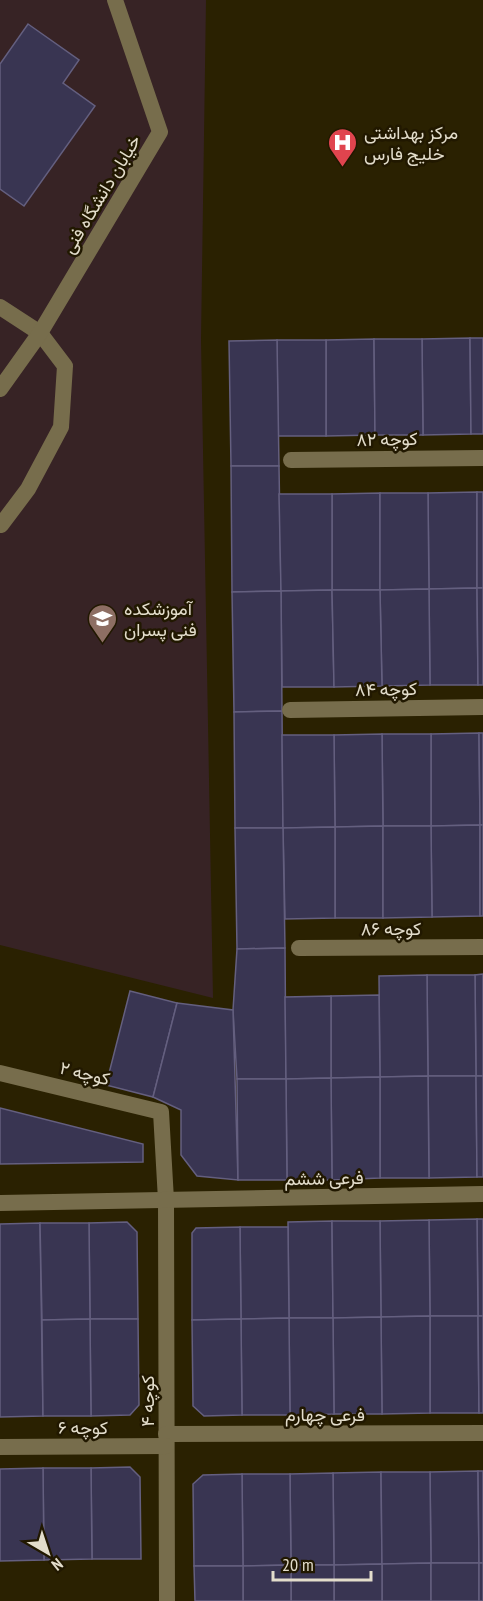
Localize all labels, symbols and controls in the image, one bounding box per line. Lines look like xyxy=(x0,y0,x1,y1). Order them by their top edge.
place label: مرکز بهداشتی خلیج فارس xyxy=(364,121,458,166)
hospital icon: مرکز بهداشتی خلیج فارس xyxy=(327,126,359,168)
street label: خیابان دانشگاه فنی xyxy=(57,130,145,258)
street label: کوچه ۸۲ xyxy=(356,427,418,452)
place label: آموزشکده فنی پسران xyxy=(124,597,197,642)
school or university icon: آموزشکده فنی پسران xyxy=(87,602,119,644)
street label: کوچه ۸۴ xyxy=(355,677,417,702)
street label: کوچه ۸۶ xyxy=(361,917,421,941)
street label: کوچه ۲ xyxy=(57,1056,112,1091)
street label: فرعی ششم xyxy=(284,1166,364,1191)
street label: کوچه ۴ xyxy=(136,1375,160,1427)
street label: فرعی چهارم xyxy=(285,1403,365,1427)
street label: کوچه ۶ xyxy=(58,1416,108,1440)
north arrow xyxy=(18,1523,78,1583)
scale bar xyxy=(273,1544,370,1582)
text: 20 m xyxy=(282,1553,314,1576)
text: N xyxy=(48,1554,67,1575)

